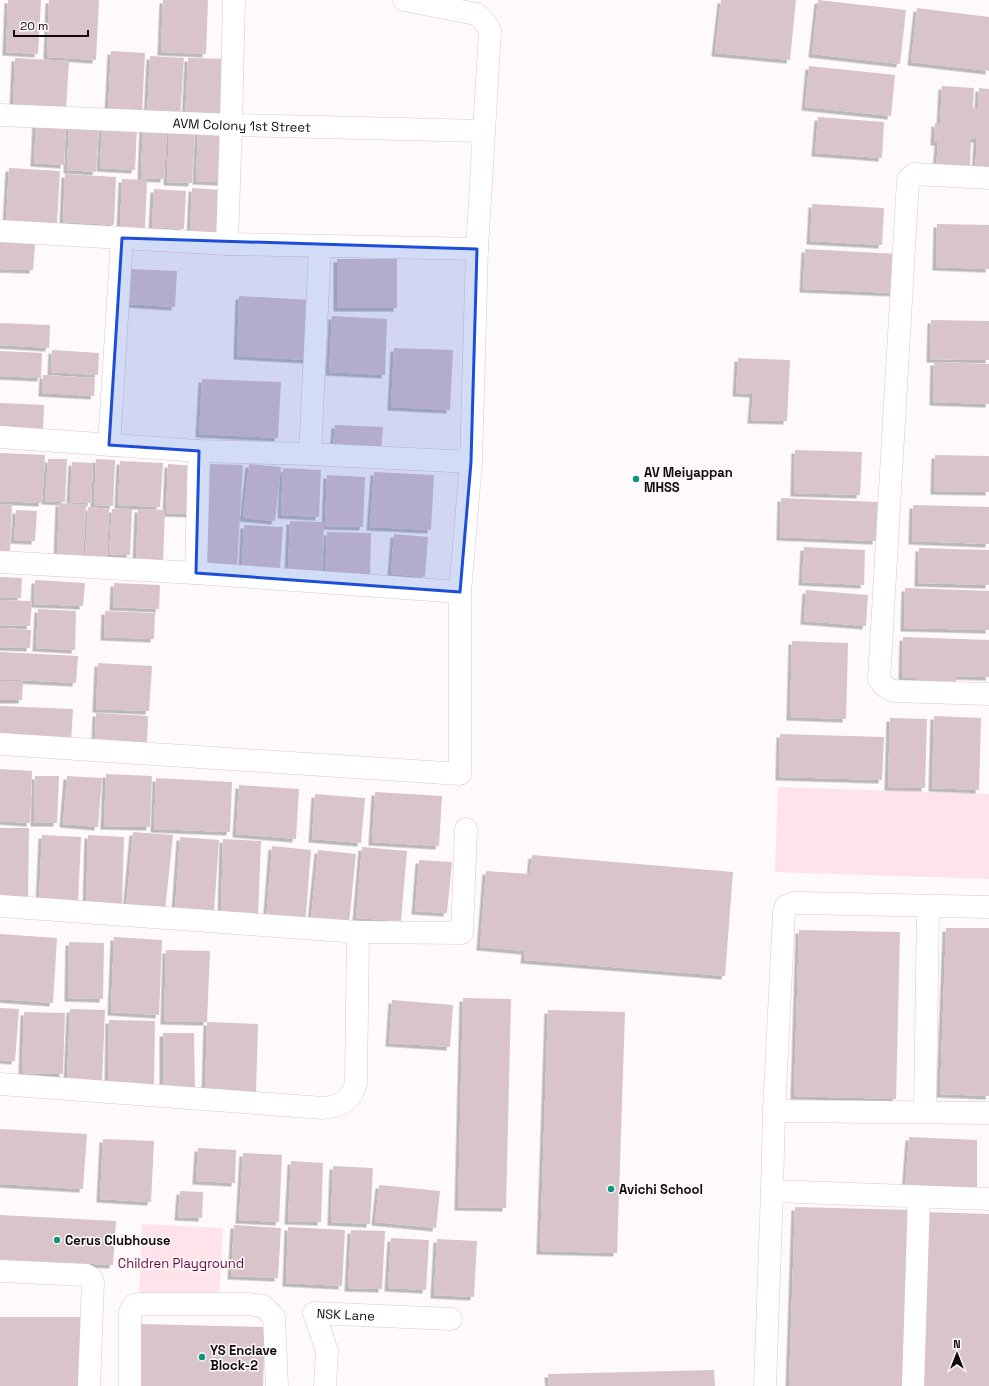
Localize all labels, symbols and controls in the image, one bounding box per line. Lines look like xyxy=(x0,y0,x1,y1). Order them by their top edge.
scale bar xyxy=(14,12,88,38)
text: 20 m xyxy=(20,18,48,34)
street label: AVM Colony 1st Street xyxy=(172,114,311,135)
place label: AV Meiyappan MHSS xyxy=(644,464,733,496)
marker: AV Meiyappan MHSS xyxy=(631,474,641,484)
place label: Avichi School xyxy=(619,1181,703,1198)
marker: Avichi School xyxy=(606,1184,616,1194)
place label: Cerus Clubhouse xyxy=(65,1232,171,1249)
marker: Cerus Clubhouse xyxy=(52,1235,62,1245)
park label: Children Playground xyxy=(118,1255,244,1272)
street label: NSK Lane xyxy=(316,1305,375,1324)
north arrow xyxy=(937,1334,977,1374)
text: N xyxy=(953,1337,961,1351)
place label: YS Enclave Block-2 xyxy=(210,1342,277,1374)
marker: YS Enclave Block-2 xyxy=(197,1352,207,1362)

